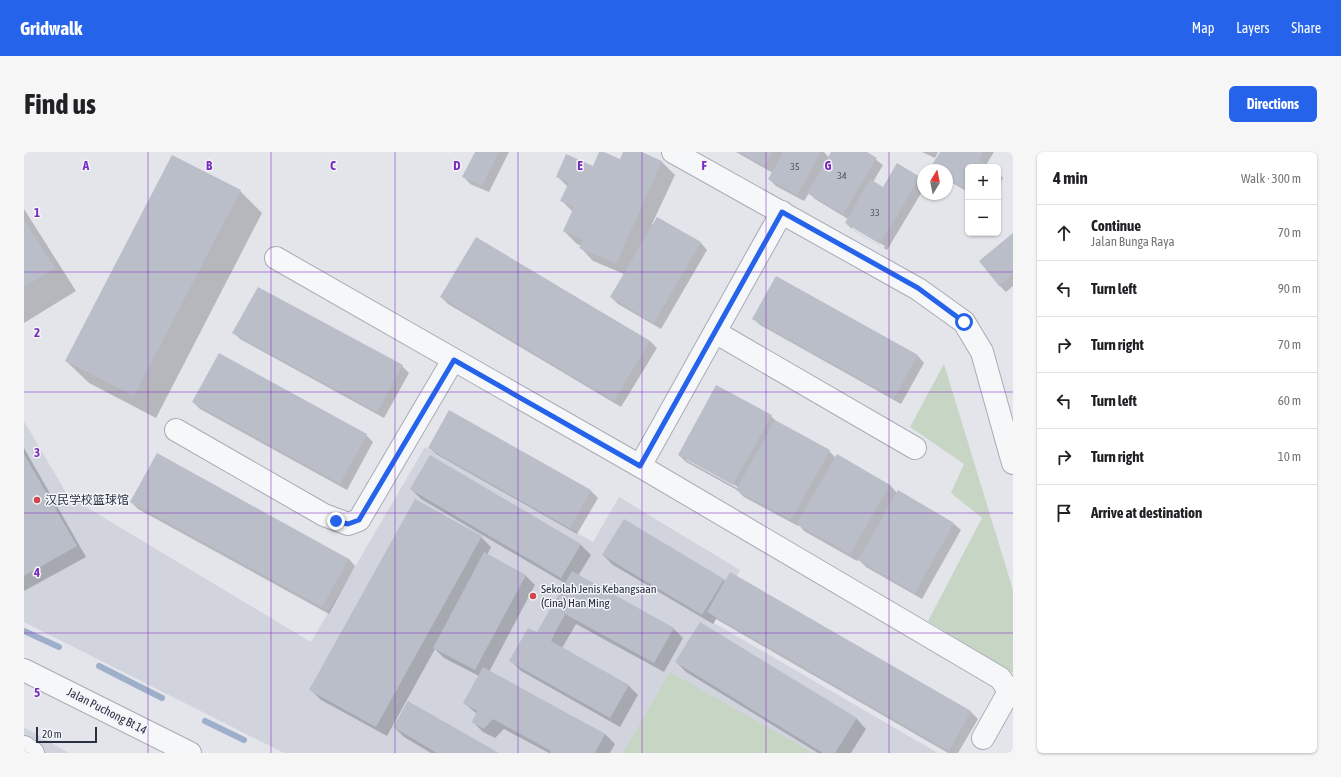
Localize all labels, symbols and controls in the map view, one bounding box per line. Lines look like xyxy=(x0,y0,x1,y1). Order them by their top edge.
text: Gridwalk xyxy=(20,17,82,39)
text: Map xyxy=(1192,20,1214,36)
text: Layers xyxy=(1236,20,1269,36)
text: Share xyxy=(1291,20,1321,36)
button: Directions xyxy=(1229,86,1317,122)
text: Find us xyxy=(24,88,96,120)
text: A xyxy=(82,158,90,173)
text: B xyxy=(206,158,213,173)
text: C xyxy=(330,158,336,173)
text: D xyxy=(453,158,461,173)
text: E xyxy=(577,158,583,173)
text: F xyxy=(701,158,707,173)
text: G xyxy=(825,158,832,173)
house number: 35 xyxy=(790,161,800,172)
north arrow xyxy=(917,164,953,200)
map controls xyxy=(965,164,1001,236)
button: + xyxy=(965,164,1001,200)
text: 4 min xyxy=(1053,168,1088,188)
house number: 34 xyxy=(837,170,847,181)
text: Walk · 300 m xyxy=(1241,171,1301,186)
button: − xyxy=(965,200,1001,236)
text: 1 xyxy=(34,205,40,220)
house number: 33 xyxy=(870,207,880,218)
text: Continue xyxy=(1091,217,1141,234)
icon: ahead xyxy=(1053,222,1075,244)
text: 70 m xyxy=(1278,225,1301,240)
text: Jalan Bunga Raya xyxy=(1091,234,1175,249)
icon: left xyxy=(1053,278,1075,300)
text: Turn left xyxy=(1091,280,1137,297)
text: 90 m xyxy=(1278,281,1301,296)
route start xyxy=(955,313,973,331)
text: 2 xyxy=(34,325,40,340)
icon: right xyxy=(1053,334,1075,356)
text: Turn right xyxy=(1091,336,1144,353)
text: 70 m xyxy=(1278,337,1301,352)
icon: left xyxy=(1053,390,1075,412)
text: Turn left xyxy=(1091,392,1137,409)
text: 60 m xyxy=(1278,393,1301,408)
text: 3 xyxy=(34,445,40,460)
icon: right xyxy=(1053,446,1075,468)
text: Turn right xyxy=(1091,448,1144,465)
text: 10 m xyxy=(1278,449,1301,464)
place label: 汉民学校篮球馆 xyxy=(45,493,129,507)
marker: 汉民学校篮球馆 xyxy=(32,495,42,505)
icon: arrive xyxy=(1053,502,1075,524)
text: Arrive at destination xyxy=(1091,504,1202,521)
route end xyxy=(327,512,345,530)
text: 4 xyxy=(33,565,40,580)
place label: Sekolah Jenis Kebangsaan (Cina) Han Ming xyxy=(541,582,657,610)
marker: Sekolah Jenis Kebangsaan (Cina) Han Ming xyxy=(528,591,538,601)
text: 5 xyxy=(34,685,40,700)
street label: Jalan Puchong Bt 14 xyxy=(65,685,150,737)
scale bar xyxy=(36,725,97,744)
text: 20 m xyxy=(42,728,62,740)

